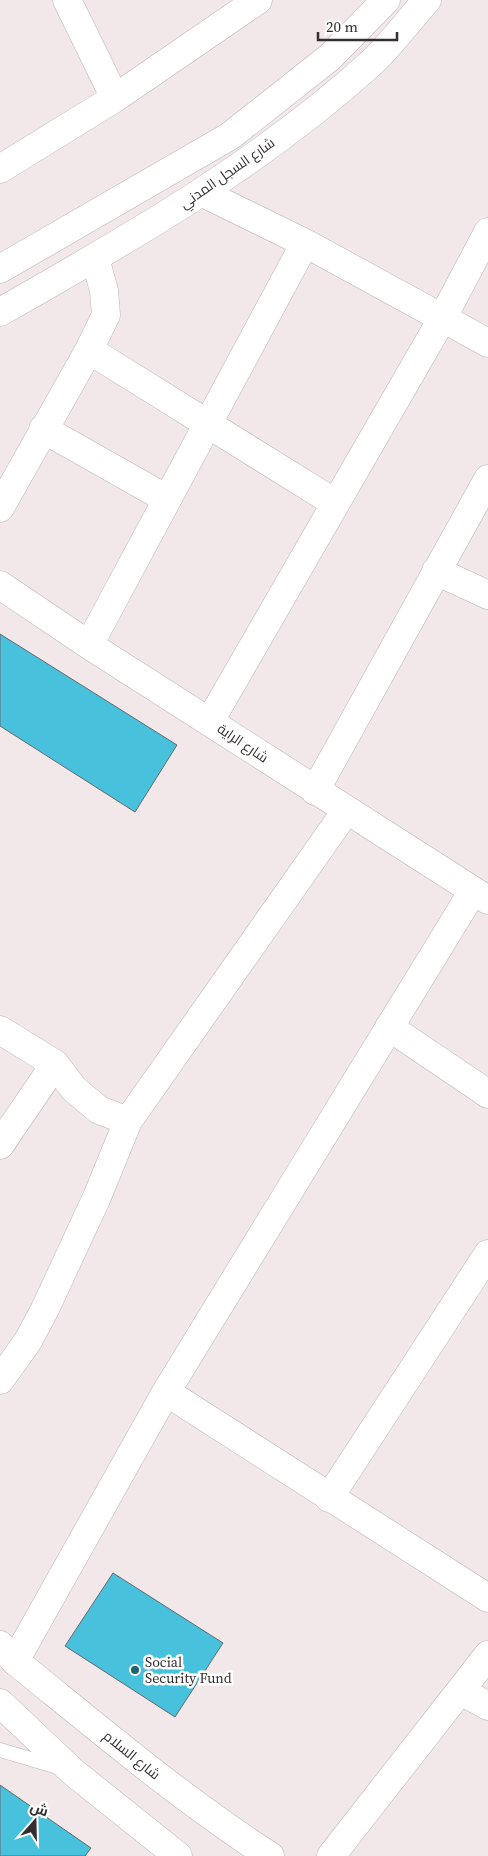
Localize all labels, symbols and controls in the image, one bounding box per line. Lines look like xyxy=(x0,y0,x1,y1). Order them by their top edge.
scale bar xyxy=(318,10,397,42)
text: 20 m xyxy=(326,16,358,37)
street label: شارع السجل المدني xyxy=(175,133,280,215)
street label: شارع الراية xyxy=(213,719,273,767)
place label: Social Security Fund xyxy=(145,1652,232,1688)
marker: Social Security Fund xyxy=(129,1664,141,1676)
street label: شارع السلام xyxy=(99,1726,165,1784)
north arrow xyxy=(10,1796,60,1846)
text: ش xyxy=(28,1796,51,1821)

